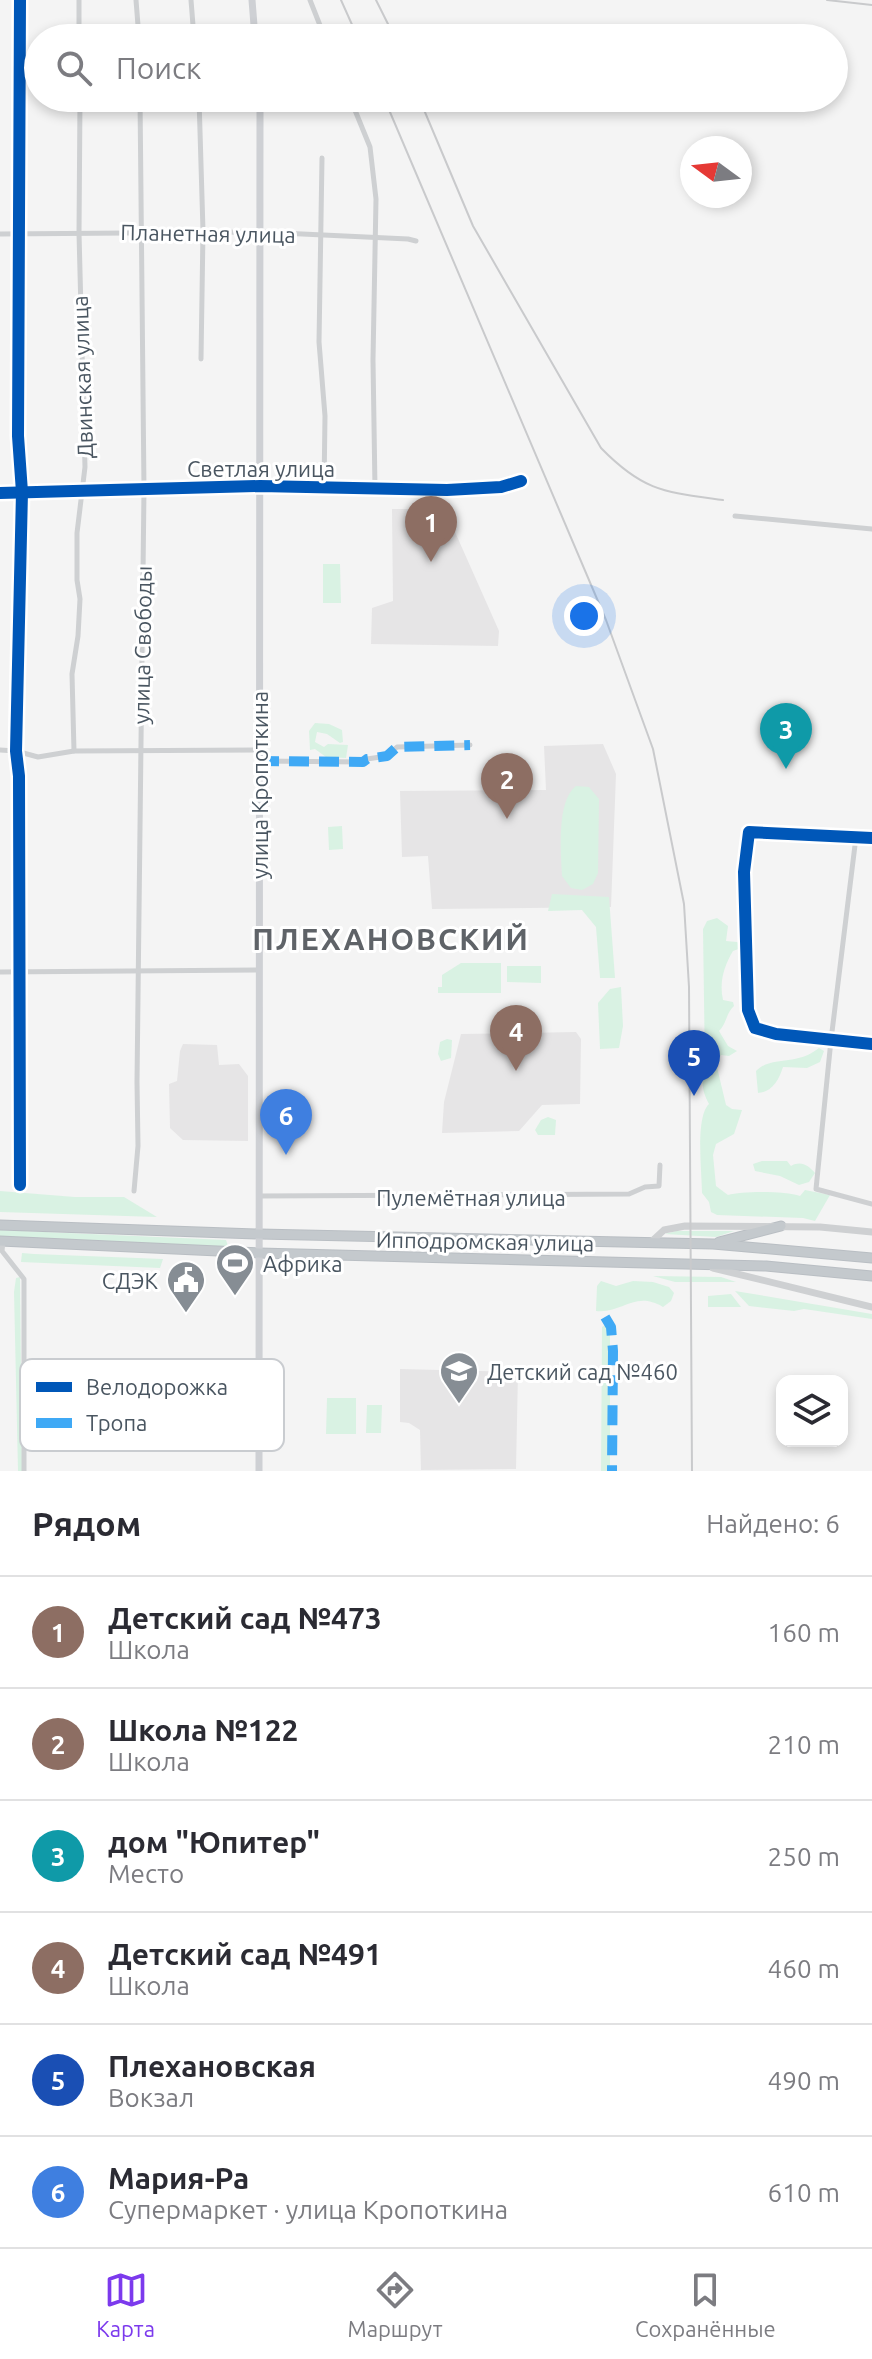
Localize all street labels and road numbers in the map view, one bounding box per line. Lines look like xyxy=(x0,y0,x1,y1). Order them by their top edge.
street label: Планетная улица xyxy=(120,219,296,247)
street label: Двинская улица xyxy=(67,295,97,459)
street label: Светлая улица xyxy=(187,456,335,481)
street label: улица Свободы xyxy=(128,565,156,725)
street label: улица Кропоткина xyxy=(247,691,272,879)
street label: Пулемётная улица xyxy=(376,1185,566,1210)
street label: Ипподромская улица xyxy=(376,1227,594,1255)

